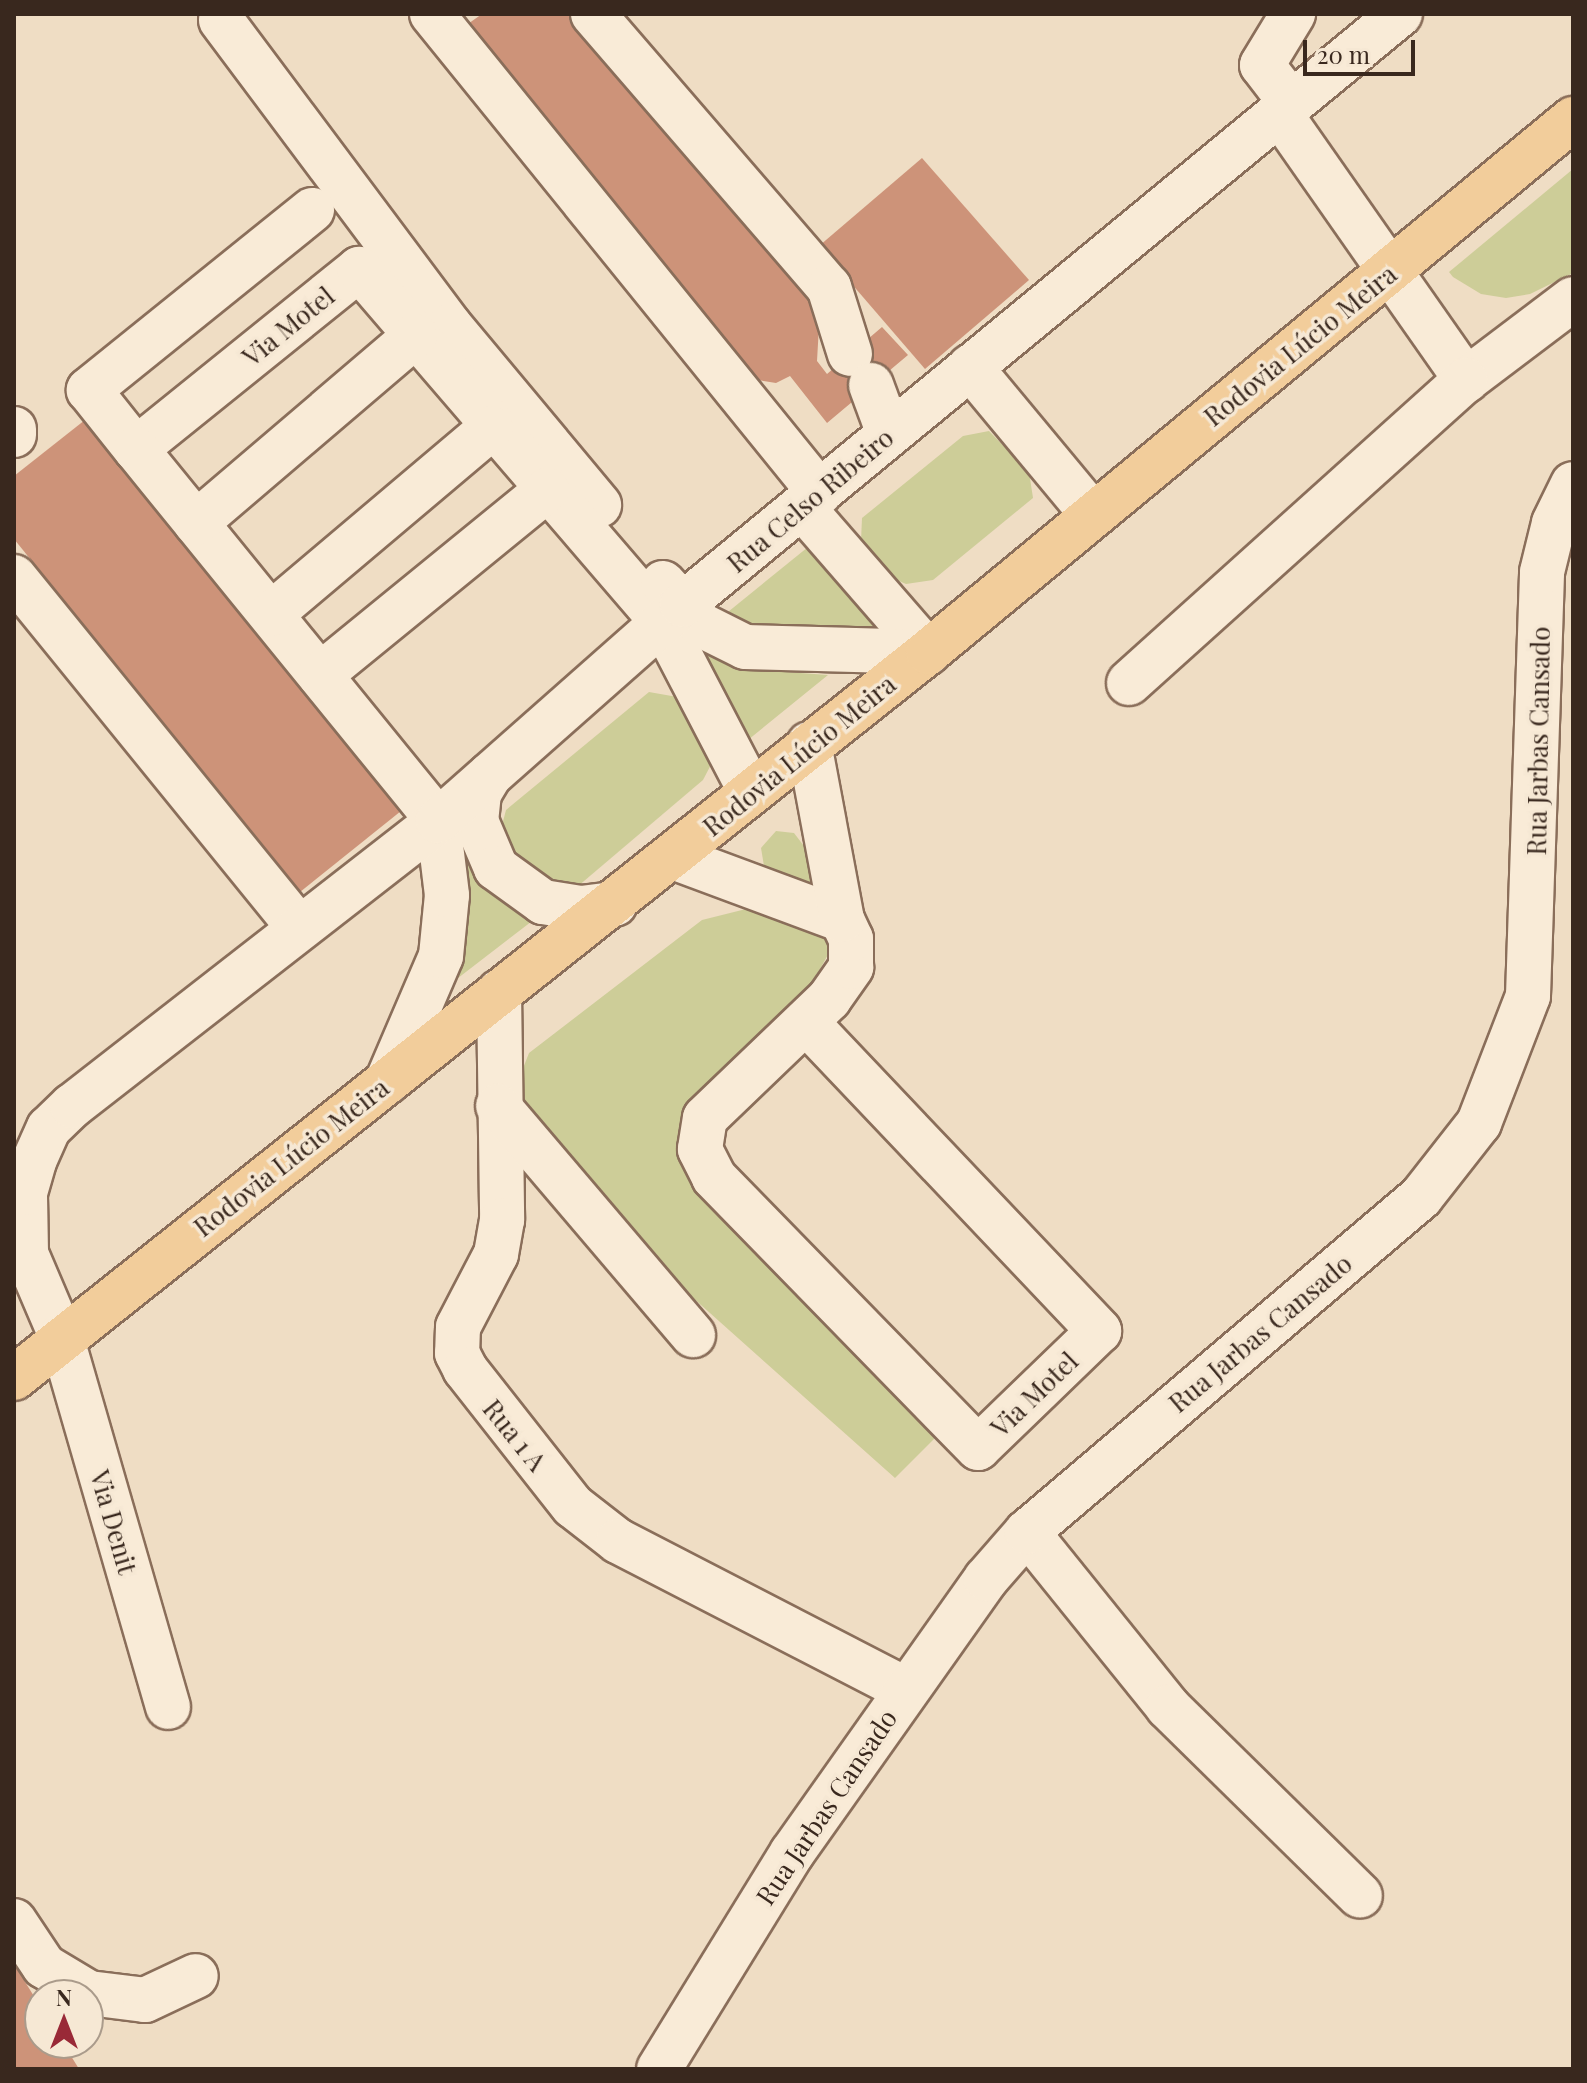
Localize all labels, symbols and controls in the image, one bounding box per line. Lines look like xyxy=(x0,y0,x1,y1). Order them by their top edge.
scale bar xyxy=(1307,24,1419,74)
text: 20 m xyxy=(1317,38,1370,70)
street label: Rodovia Lúcio Meira xyxy=(1197,258,1403,432)
street label: Via Motel xyxy=(236,280,340,372)
street label: Rua Celso Ribeiro xyxy=(721,421,899,579)
street label: Rua Jarbas Cansado xyxy=(1520,626,1556,856)
street label: Rodovia Lúcio Meira xyxy=(696,668,902,842)
street label: Rodovia Lúcio Meira xyxy=(187,1071,395,1243)
street label: Rua Jarbas Cansado xyxy=(1162,1247,1358,1419)
street label: Via Motel xyxy=(984,1345,1084,1443)
street label: Rua 1 A xyxy=(476,1393,554,1477)
street label: Via Denit xyxy=(84,1466,144,1578)
street label: Rua Jarbas Cansado xyxy=(749,1703,903,1911)
north arrow xyxy=(24,1979,104,2059)
text: N xyxy=(56,1982,72,2012)

